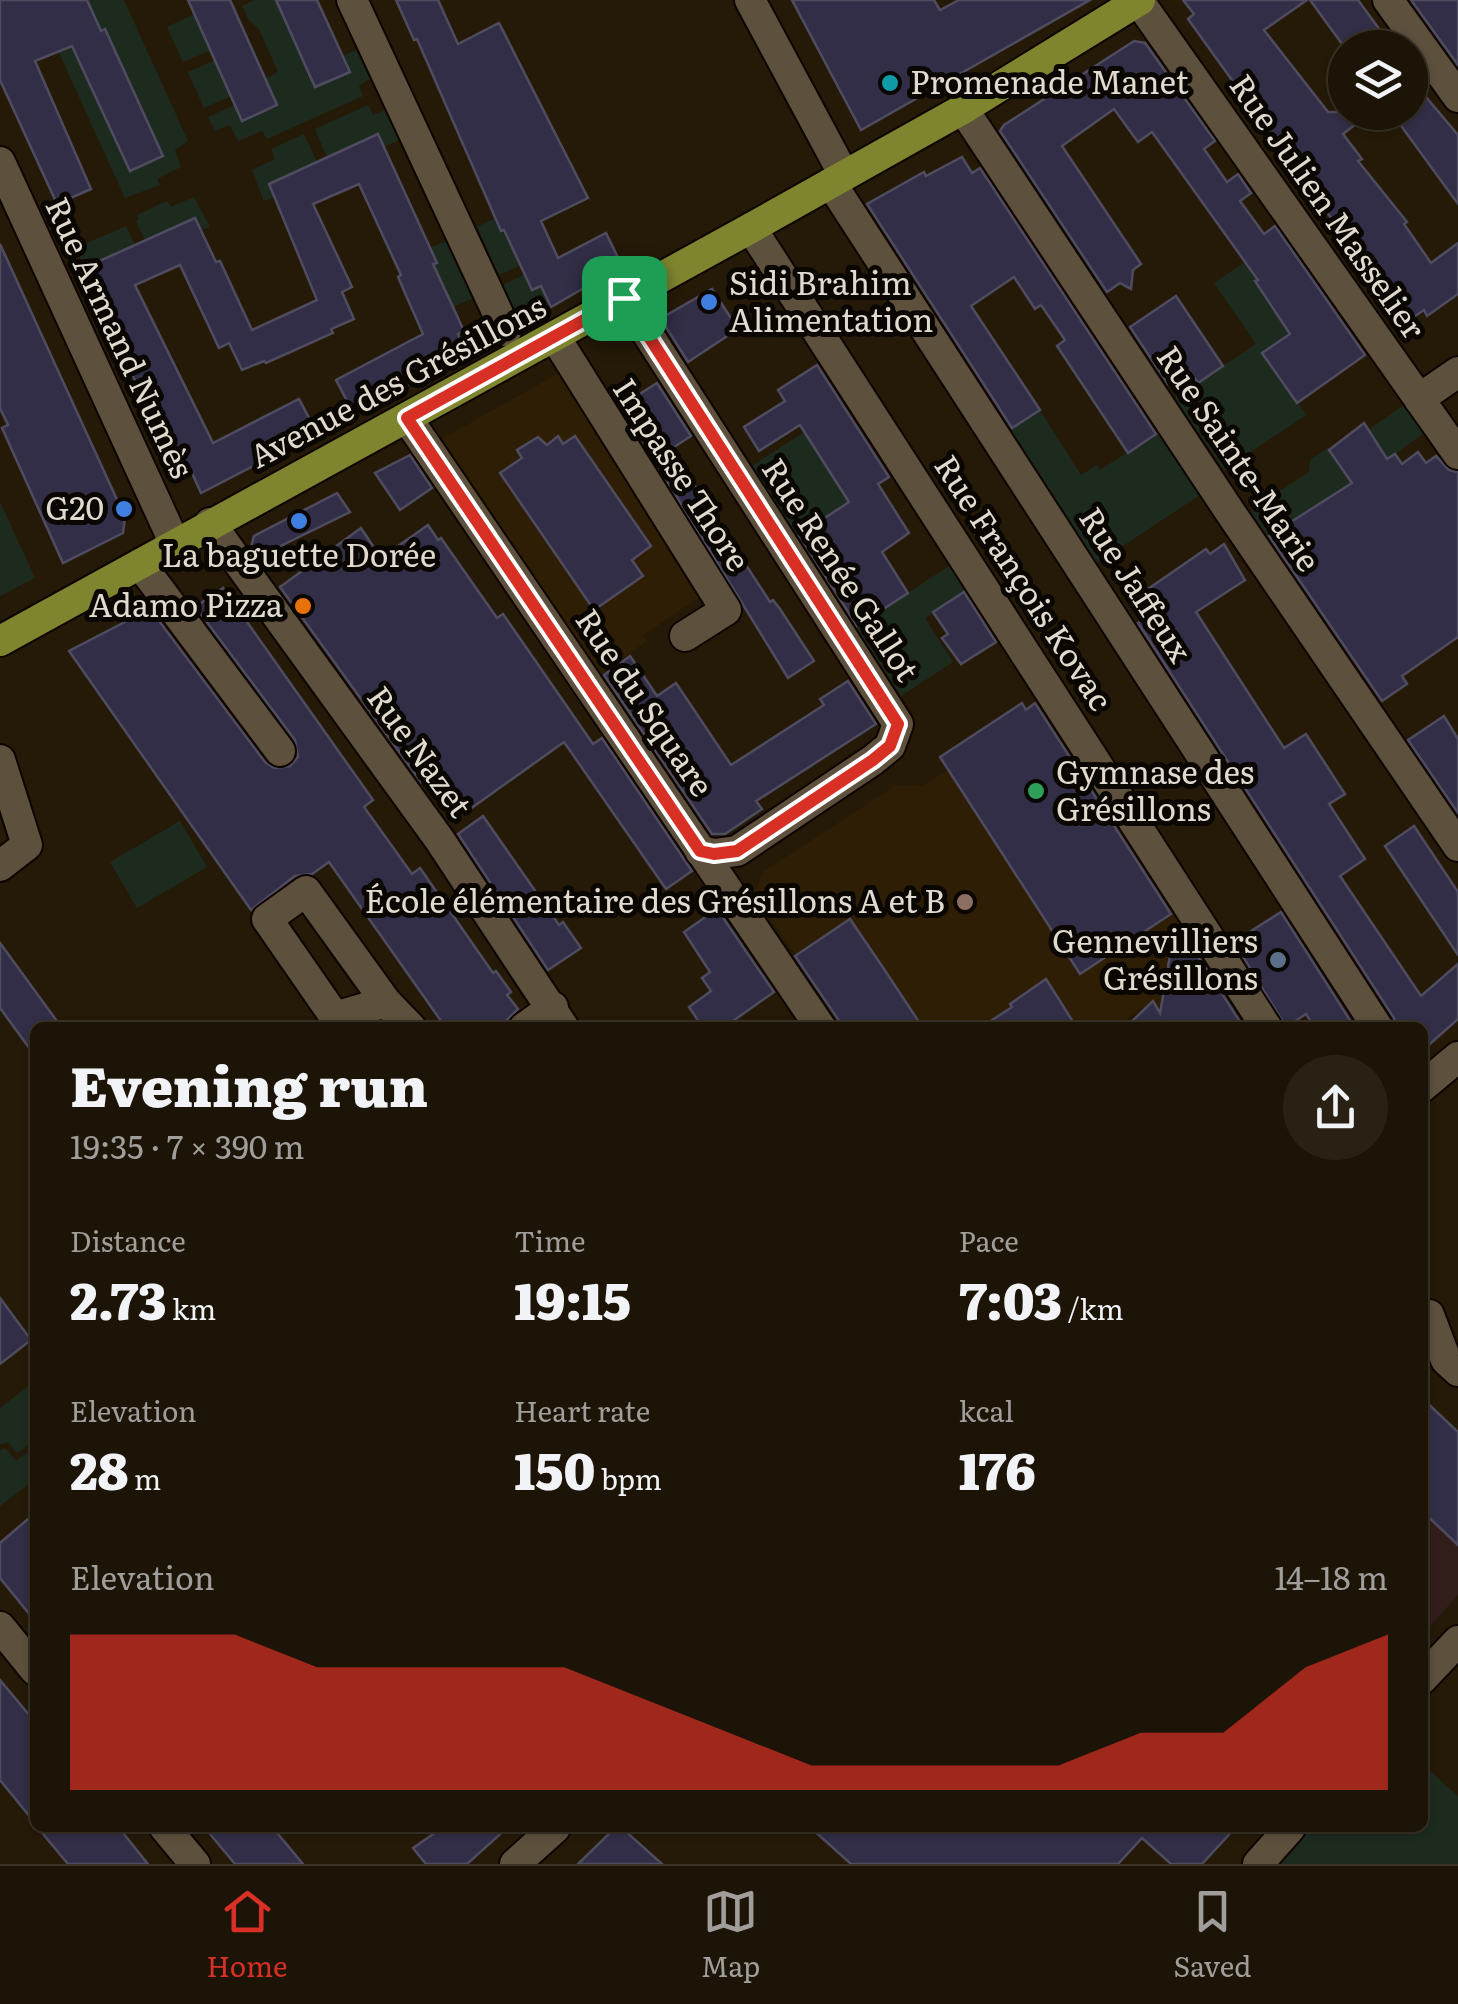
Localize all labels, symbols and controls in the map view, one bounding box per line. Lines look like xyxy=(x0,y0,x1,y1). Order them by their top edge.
map controls xyxy=(1328,30,1428,130)
button: layers xyxy=(1328,30,1428,130)
place label: Promenade Manet xyxy=(910,56,1189,104)
street label: Rue Julien Masselier xyxy=(1220,63,1439,348)
marker: Promenade Manet xyxy=(879,72,901,94)
street label: Rue Armand Numès xyxy=(35,188,208,485)
pin xyxy=(582,256,667,341)
place label: Sidi Brahim Alimentation xyxy=(729,257,933,342)
icon: arrive xyxy=(597,271,652,326)
street label: Avenue des Grésillons xyxy=(240,281,554,478)
marker: Sidi Brahim Alimentation xyxy=(698,291,720,313)
street label: Rue Sainte-Marie xyxy=(1147,335,1334,580)
street label: Impasse Thore xyxy=(603,367,764,579)
street label: Rue François Kovac xyxy=(925,444,1126,719)
street label: Rue Renée Gallot xyxy=(752,447,933,690)
place label: G20 xyxy=(45,482,104,530)
street label: Rue Jaffeux xyxy=(1069,496,1206,671)
marker: G20 xyxy=(113,498,135,520)
marker: La baguette Dorée xyxy=(288,510,310,532)
place label: La baguette Dorée xyxy=(162,529,436,577)
place label: Adamo Pizza xyxy=(89,579,284,627)
marker: Adamo Pizza xyxy=(292,595,314,617)
street label: Rue du Square xyxy=(566,598,727,805)
street label: Rue Nazet xyxy=(357,675,486,826)
place label: Gymnase des Grésillons xyxy=(1056,746,1254,831)
marker: Gymnase des Grésillons xyxy=(1025,780,1047,802)
place label: École élémentaire des Grésillons A et B xyxy=(364,875,945,923)
marker: École élémentaire des Grésillons A et B xyxy=(954,891,976,913)
place label: Gennevilliers Grésillons xyxy=(1052,915,1258,1000)
marker: Gennevilliers Grésillons xyxy=(1267,949,1289,971)
text: Evening run xyxy=(70,1042,428,1124)
button: share xyxy=(1283,1055,1388,1160)
text: 19:35 · 7 × 390 m xyxy=(70,1121,305,1169)
text: Distance xyxy=(70,1219,186,1261)
text: Time xyxy=(514,1219,586,1261)
text: Pace xyxy=(959,1219,1019,1261)
text: 2.73 xyxy=(70,1261,166,1335)
text: 19:15 xyxy=(514,1261,631,1335)
text: 7:03 xyxy=(959,1261,1062,1335)
text: km xyxy=(166,1287,216,1329)
text: /km xyxy=(1062,1287,1124,1329)
text: Elevation xyxy=(70,1389,197,1431)
text: Heart rate xyxy=(514,1389,650,1431)
text: kcal xyxy=(959,1389,1014,1431)
text: 28 xyxy=(70,1431,128,1505)
text: 150 xyxy=(514,1431,595,1505)
text: 176 xyxy=(959,1431,1036,1505)
text: m xyxy=(128,1457,161,1499)
text: bpm xyxy=(595,1457,662,1499)
text: Elevation xyxy=(70,1552,215,1600)
text: 14–18 m xyxy=(1275,1552,1388,1600)
tab: Home xyxy=(207,1884,287,1986)
tab: Map xyxy=(701,1884,760,1986)
tab: Saved xyxy=(1173,1884,1251,1986)

